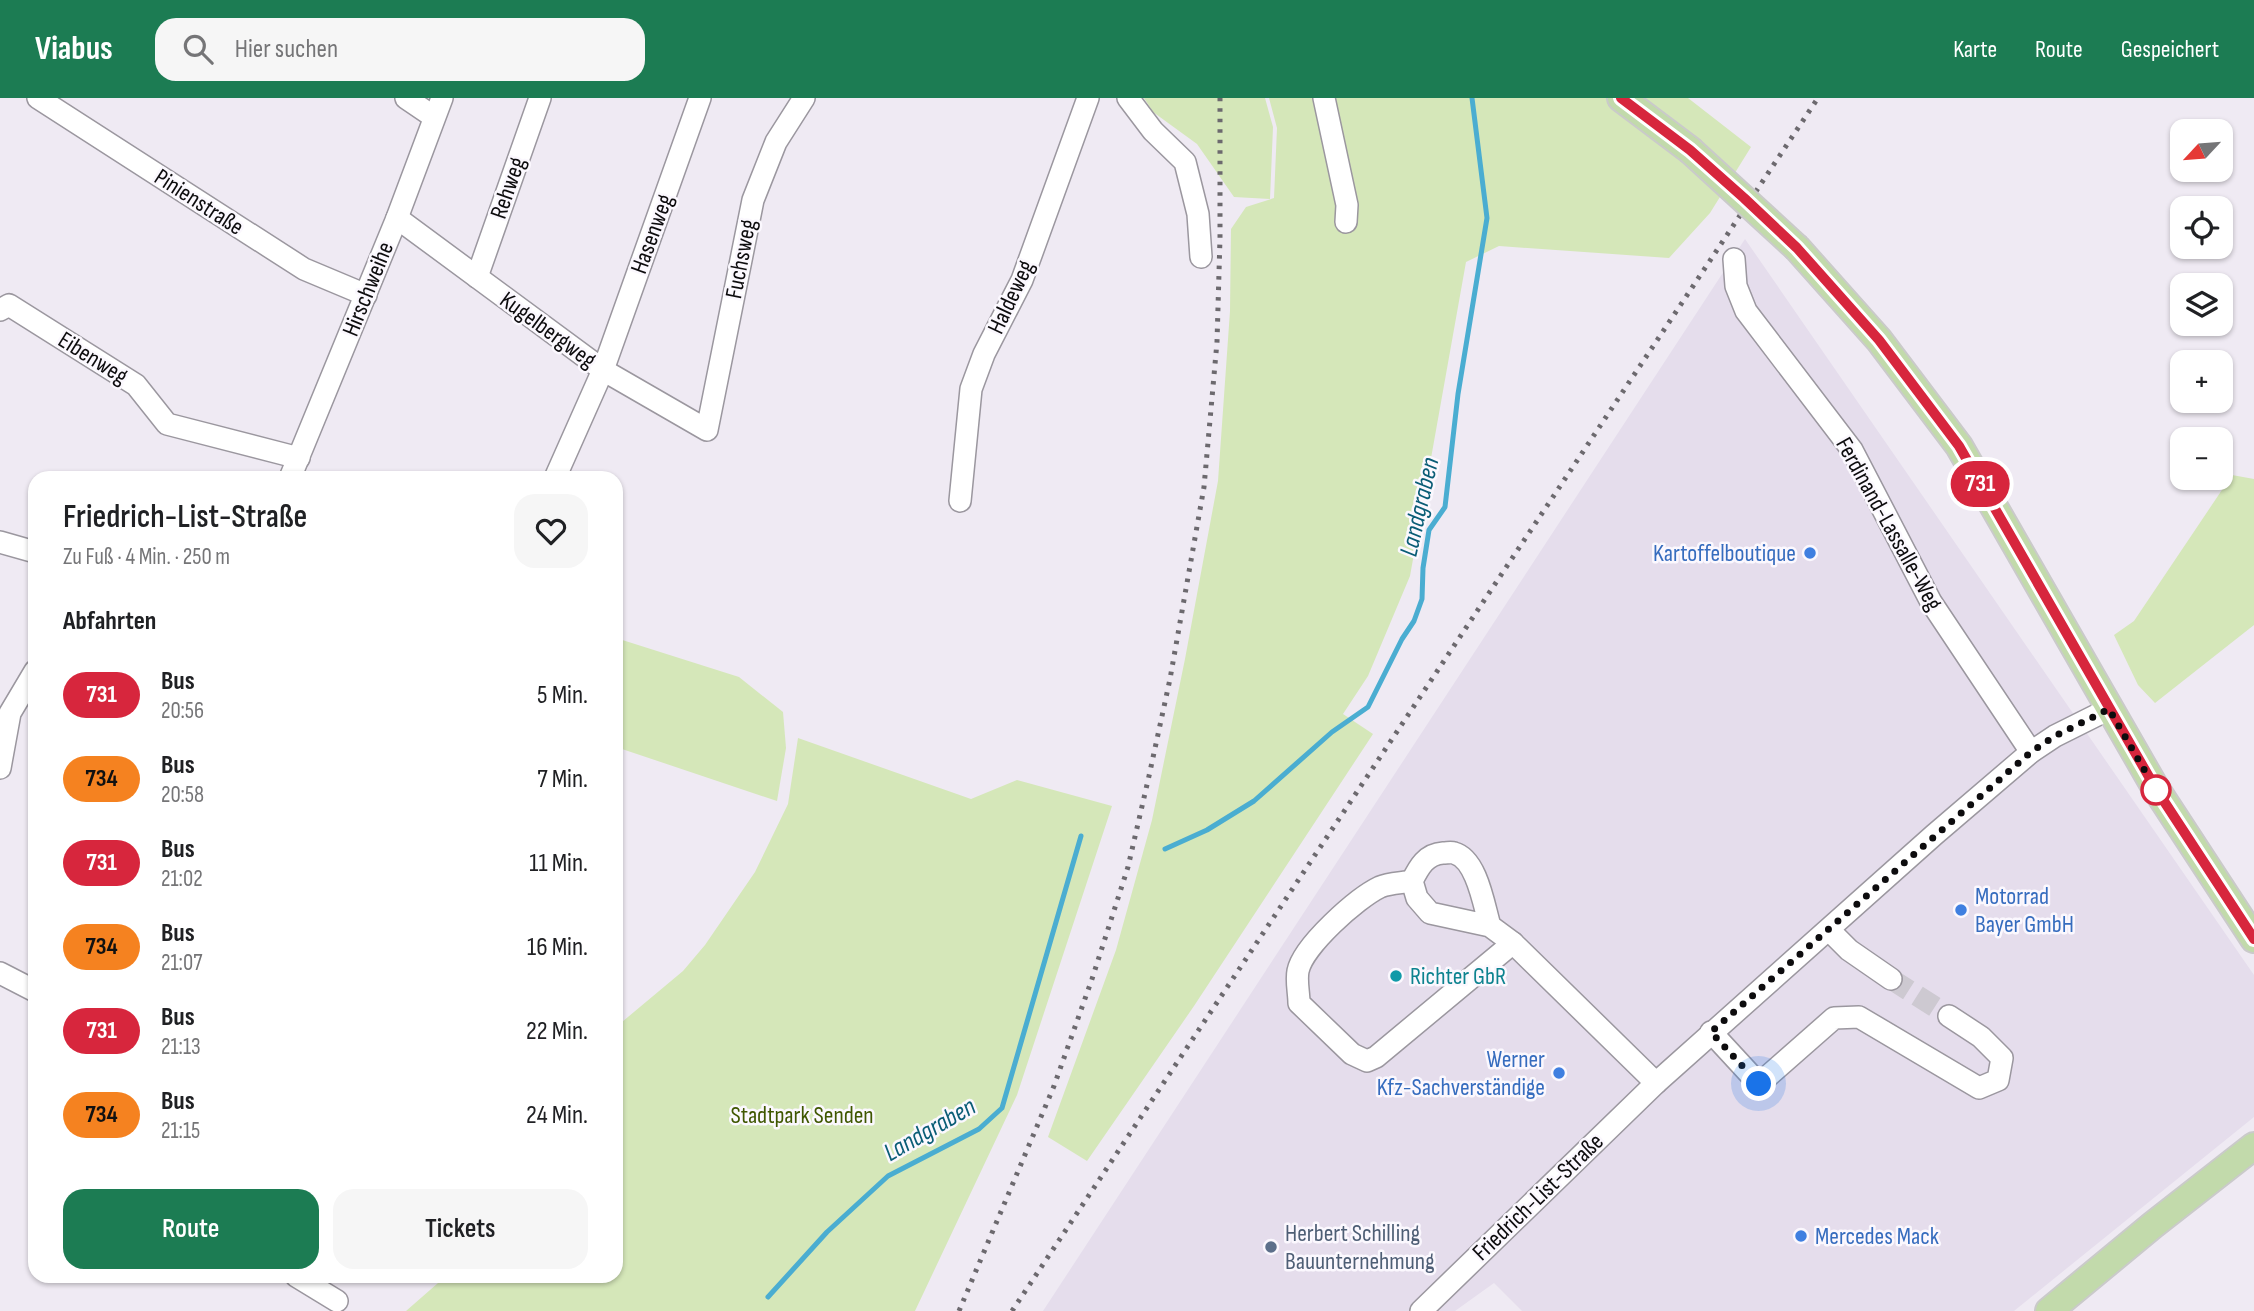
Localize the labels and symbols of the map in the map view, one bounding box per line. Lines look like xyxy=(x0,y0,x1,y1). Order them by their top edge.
north arrow xyxy=(2170,119,2233,182)
street label: Rehweg xyxy=(484,153,532,223)
street label: Pinienstraße xyxy=(149,162,249,242)
street label: Hasenweg xyxy=(624,190,680,278)
street label: Fuchsweg xyxy=(719,217,763,301)
street label: Hirschweihe xyxy=(336,238,400,340)
street label: Haldeweg xyxy=(981,255,1041,339)
street label: Kugelbergweg xyxy=(494,285,602,375)
street label: Eibenweg xyxy=(53,325,133,391)
street label: Ferdinand-Lassalle-Weg xyxy=(1829,432,1949,616)
water label: Landgraben xyxy=(1394,454,1446,560)
line badge: 731 xyxy=(1940,461,2020,507)
place label: Kartoffelboutique xyxy=(1653,539,1796,568)
marker: Kartoffelboutique xyxy=(1802,545,1818,561)
unlabelled marker xyxy=(2141,775,2171,805)
place label: Motorrad Bayer GmbH xyxy=(1975,882,2074,939)
marker: Motorrad Bayer GmbH xyxy=(1953,902,1969,918)
place label: Richter GbR xyxy=(1410,962,1506,991)
marker: Richter GbR xyxy=(1388,968,1404,984)
place label: Werner Kfz-Sachverständige xyxy=(1377,1045,1545,1102)
marker: Werner Kfz-Sachverständige xyxy=(1551,1065,1567,1081)
your location xyxy=(1741,1066,1776,1101)
water label: Landgraben xyxy=(879,1091,981,1169)
park label: Stadtpark Senden xyxy=(730,1101,874,1130)
street label: Friedrich-List-Straße xyxy=(1466,1127,1610,1267)
place label: Herbert Schilling Bauunternehmung xyxy=(1285,1219,1435,1276)
place label: Mercedes Mack xyxy=(1815,1222,1939,1251)
marker: Mercedes Mack xyxy=(1793,1228,1809,1244)
marker: Herbert Schilling Bauunternehmung xyxy=(1263,1239,1279,1255)

